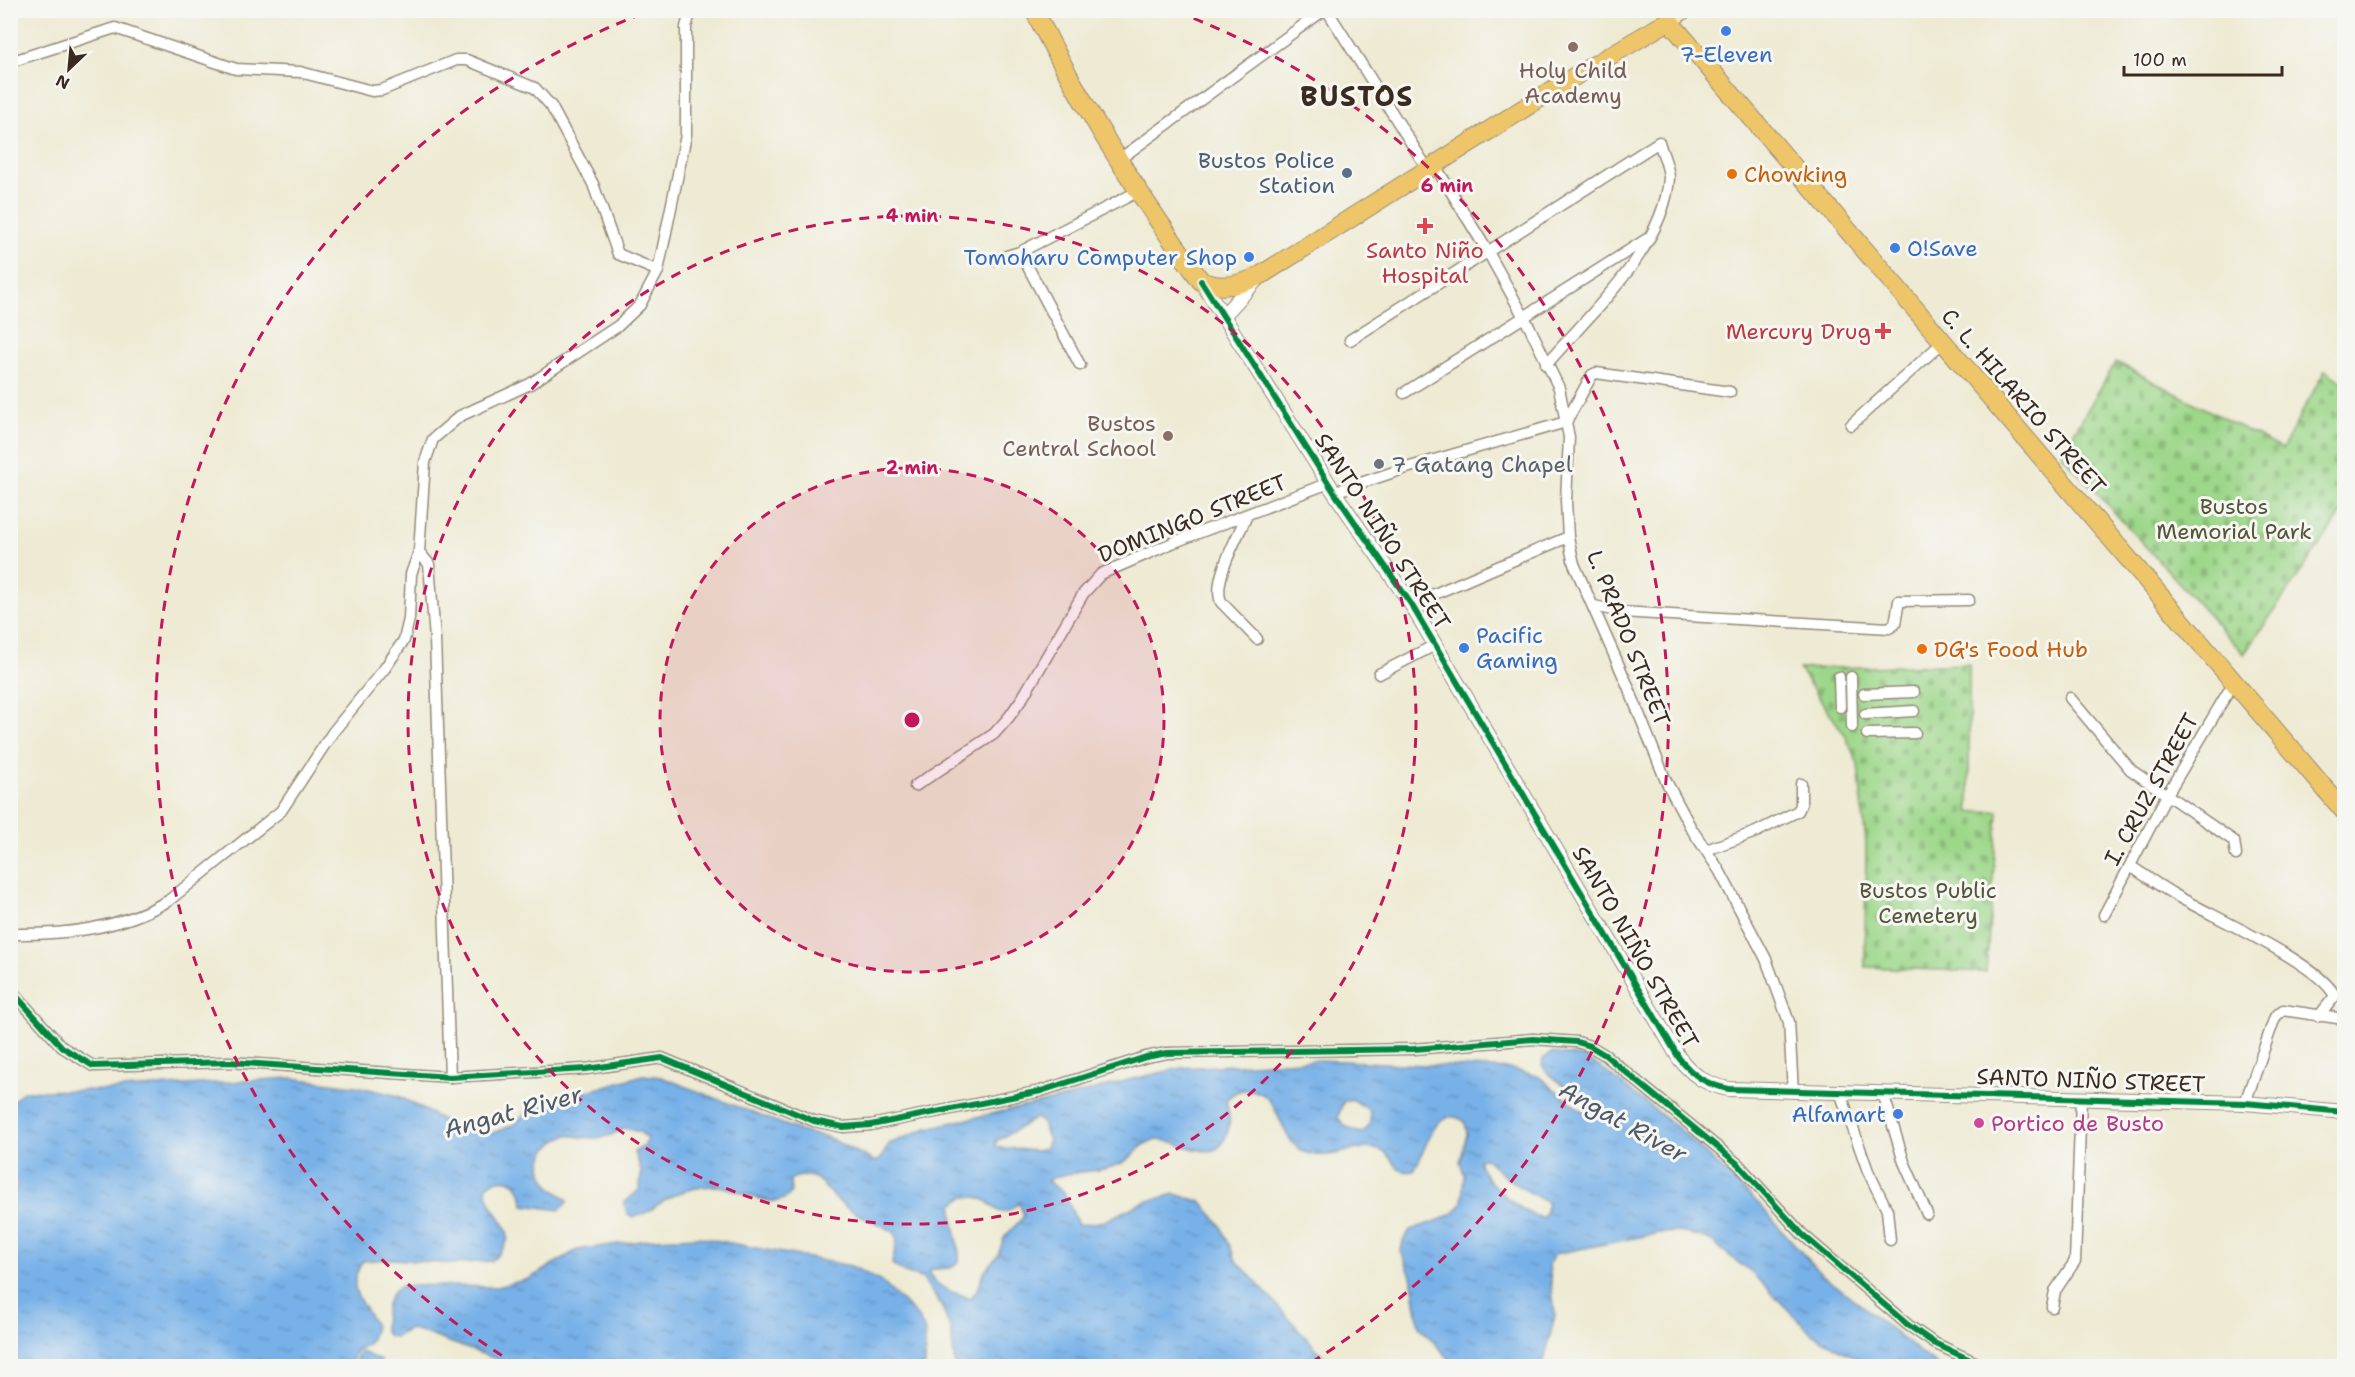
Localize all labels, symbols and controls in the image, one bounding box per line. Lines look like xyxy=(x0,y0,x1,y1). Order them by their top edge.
marker: 7-Eleven xyxy=(1719,24,1733,38)
north arrow xyxy=(39,39,99,99)
scale bar xyxy=(2124,39,2282,77)
marker: Holy Child Academy xyxy=(1566,40,1580,54)
place label: 7-Eleven xyxy=(1680,40,1772,69)
text: 100 m xyxy=(2133,48,2187,72)
place label: Holy Child Academy xyxy=(1519,56,1627,110)
text: N xyxy=(52,70,73,94)
district label: BUSTOS xyxy=(1300,77,1414,115)
place label: Bustos Police Station xyxy=(1198,146,1335,200)
place label: Chowking xyxy=(1744,160,1847,189)
marker: Bustos Police Station xyxy=(1340,166,1354,180)
marker: Chowking xyxy=(1725,167,1739,181)
text: 6 min xyxy=(1421,174,1473,198)
text: 4 min xyxy=(886,204,938,228)
marker: Santo Niño Hospital xyxy=(1416,217,1434,235)
place label: O!Save xyxy=(1907,234,1978,263)
place label: Santo Niño Hospital xyxy=(1366,236,1484,290)
marker: O!Save xyxy=(1888,241,1902,255)
place label: Tomoharu Computer Shop xyxy=(964,243,1237,272)
marker: Tomoharu Computer Shop xyxy=(1242,250,1256,264)
street label: C. L. HILARIO STREET xyxy=(1935,302,2113,501)
place label: Mercury Drug xyxy=(1726,317,1871,346)
marker: Mercury Drug xyxy=(1876,324,1890,338)
place label: Bustos Central School xyxy=(1002,409,1156,463)
street label: SANTO NIÑO STREET xyxy=(1308,427,1457,636)
marker: Bustos Central School xyxy=(1161,429,1175,443)
place label: 7 Gatang Chapel xyxy=(1391,450,1573,479)
text: 2 min xyxy=(886,456,938,480)
marker: 7 Gatang Chapel xyxy=(1372,457,1386,471)
street label: DOMINGO STREET xyxy=(1094,467,1291,569)
park label: Bustos Memorial Park xyxy=(2156,492,2312,546)
street label: L. PRADO STREET xyxy=(1580,546,1677,731)
place label: Pacific Gaming xyxy=(1476,621,1558,675)
place label: DG's Food Hub xyxy=(1934,635,2088,664)
marker: Pacific Gaming xyxy=(1457,641,1471,655)
marker: DG's Food Hub xyxy=(1915,642,1929,656)
street label: I. CRUZ STREET xyxy=(2098,708,2205,870)
centre of rings xyxy=(902,710,922,730)
street label: SANTO NIÑO STREET xyxy=(1566,841,1706,1054)
park label: Bustos Public Cemetery xyxy=(1859,876,1997,930)
street label: SANTO NIÑO STREET xyxy=(1976,1062,2206,1099)
water label: Angat River xyxy=(1553,1074,1693,1171)
water label: Angat River xyxy=(441,1078,586,1146)
place label: Alfamart xyxy=(1791,1100,1886,1129)
marker: Alfamart xyxy=(1891,1107,1905,1121)
place label: Portico de Busto xyxy=(1991,1109,2164,1138)
marker: Portico de Busto xyxy=(1972,1116,1986,1130)

